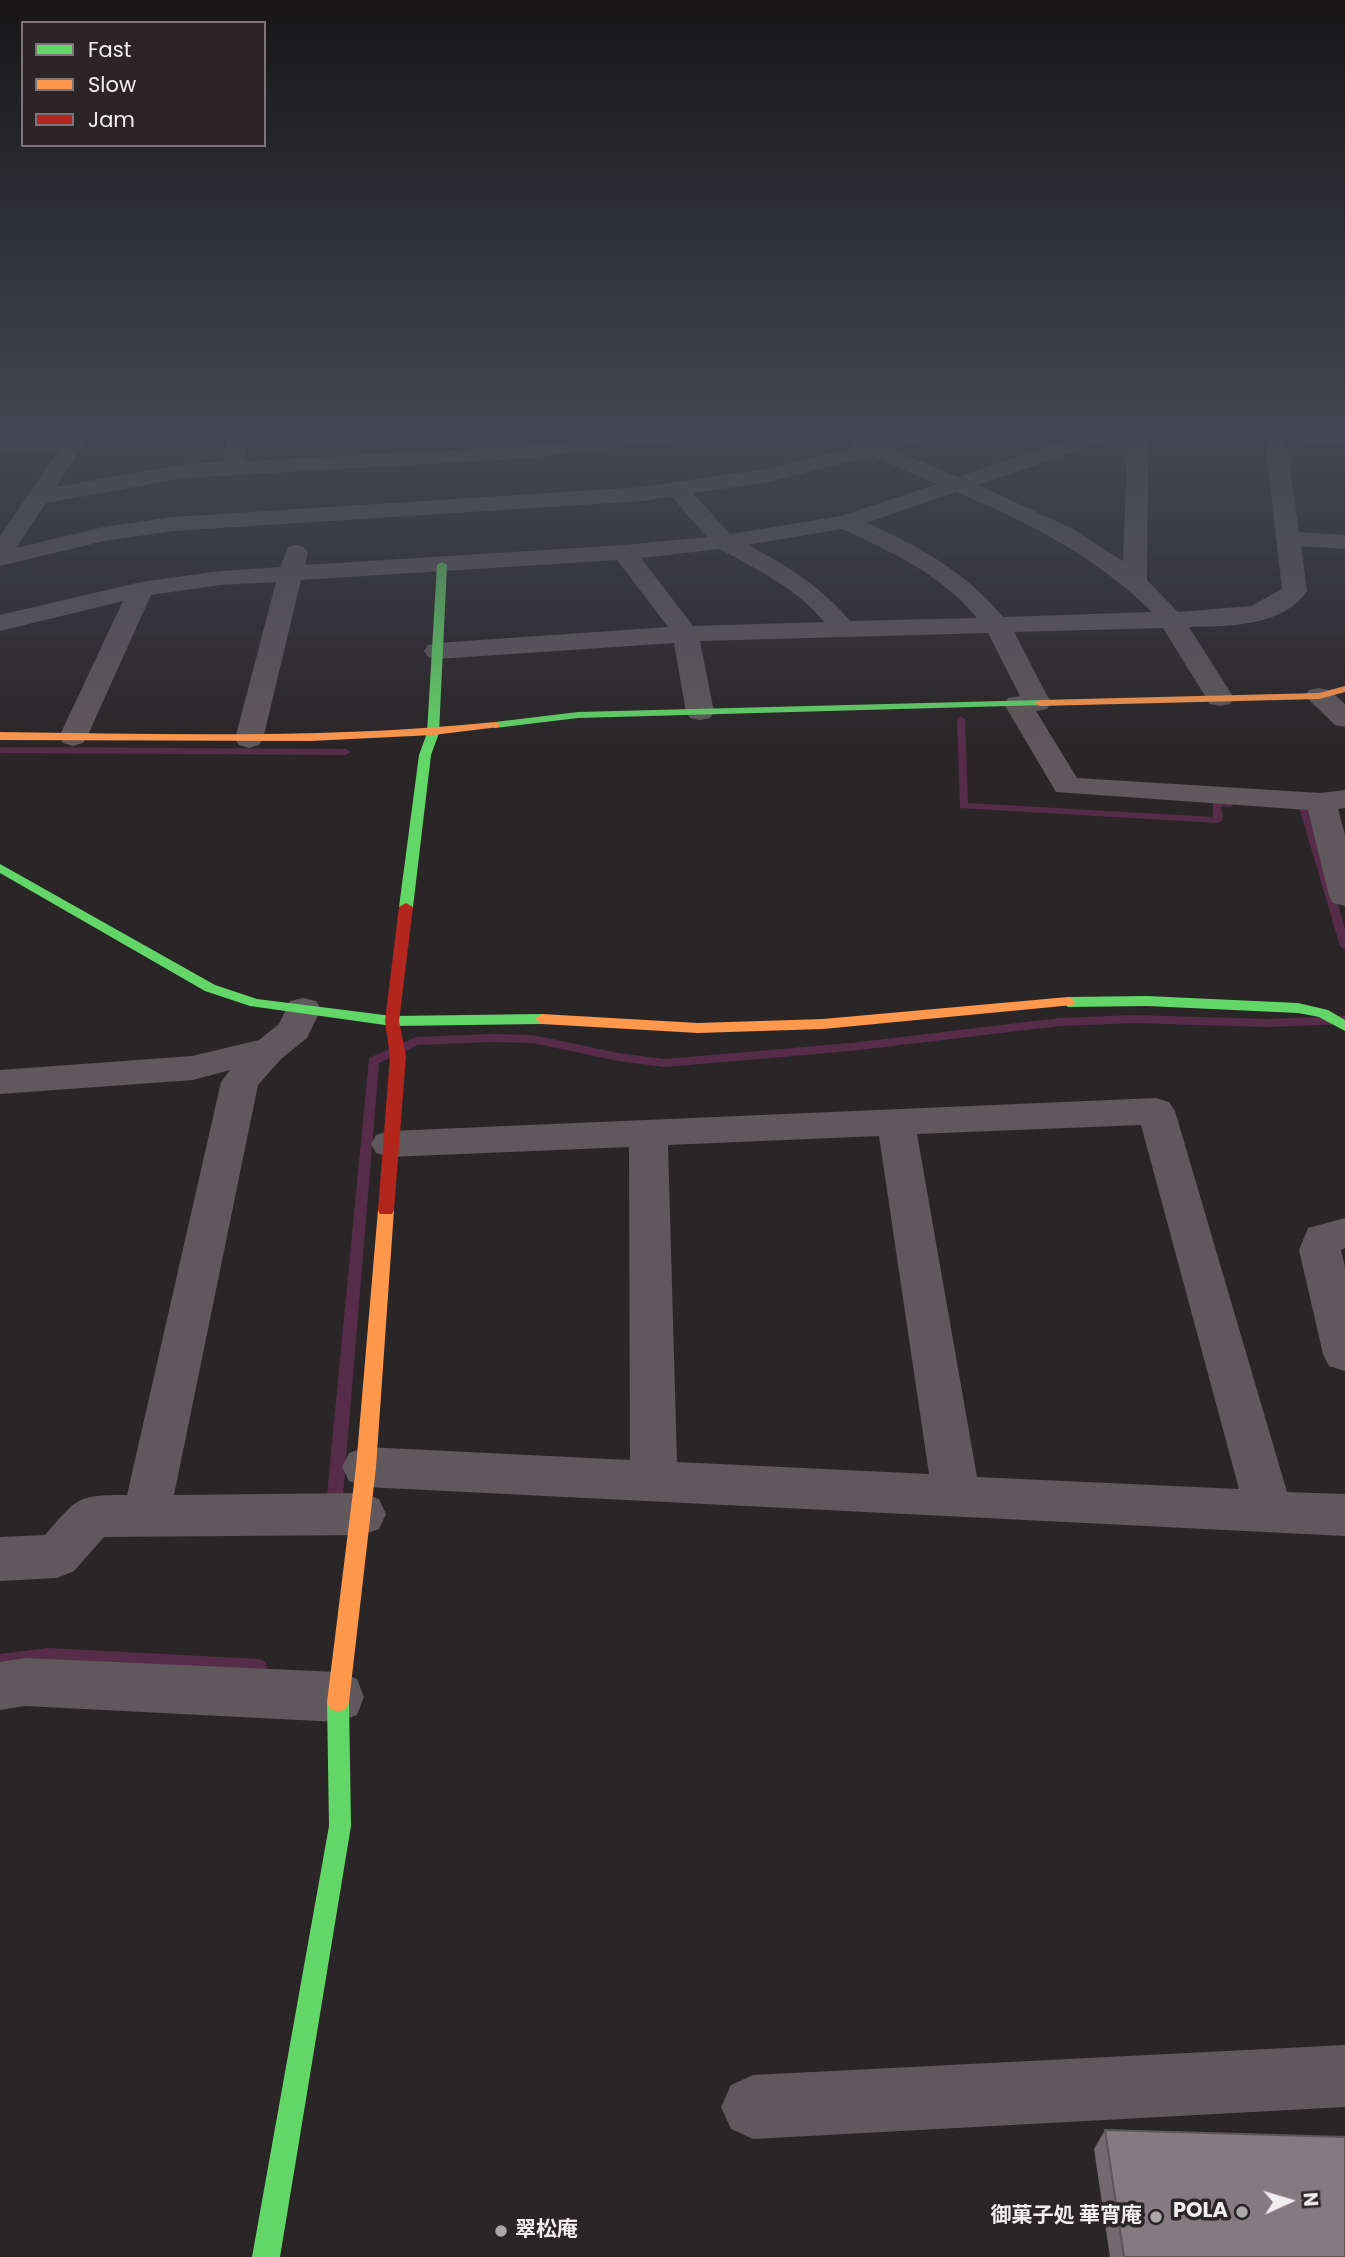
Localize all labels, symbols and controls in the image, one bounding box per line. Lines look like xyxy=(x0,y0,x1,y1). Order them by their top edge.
legend xyxy=(21,21,266,147)
text: Fast xyxy=(88,35,131,64)
text: Slow xyxy=(88,70,136,99)
text: Jam xyxy=(88,105,135,134)
north arrow xyxy=(1254,2166,1324,2236)
text: N xyxy=(1296,2191,1324,2208)
place label: POLA xyxy=(1173,2199,1228,2225)
place label: 御菓子処 華宵庵 xyxy=(991,2204,1142,2230)
marker: POLA xyxy=(1234,2204,1250,2220)
marker: 御菓子処 華宵庵 xyxy=(1148,2209,1164,2225)
place label: 翠松庵 xyxy=(515,2218,578,2244)
marker: 翠松庵 xyxy=(493,2223,509,2239)

